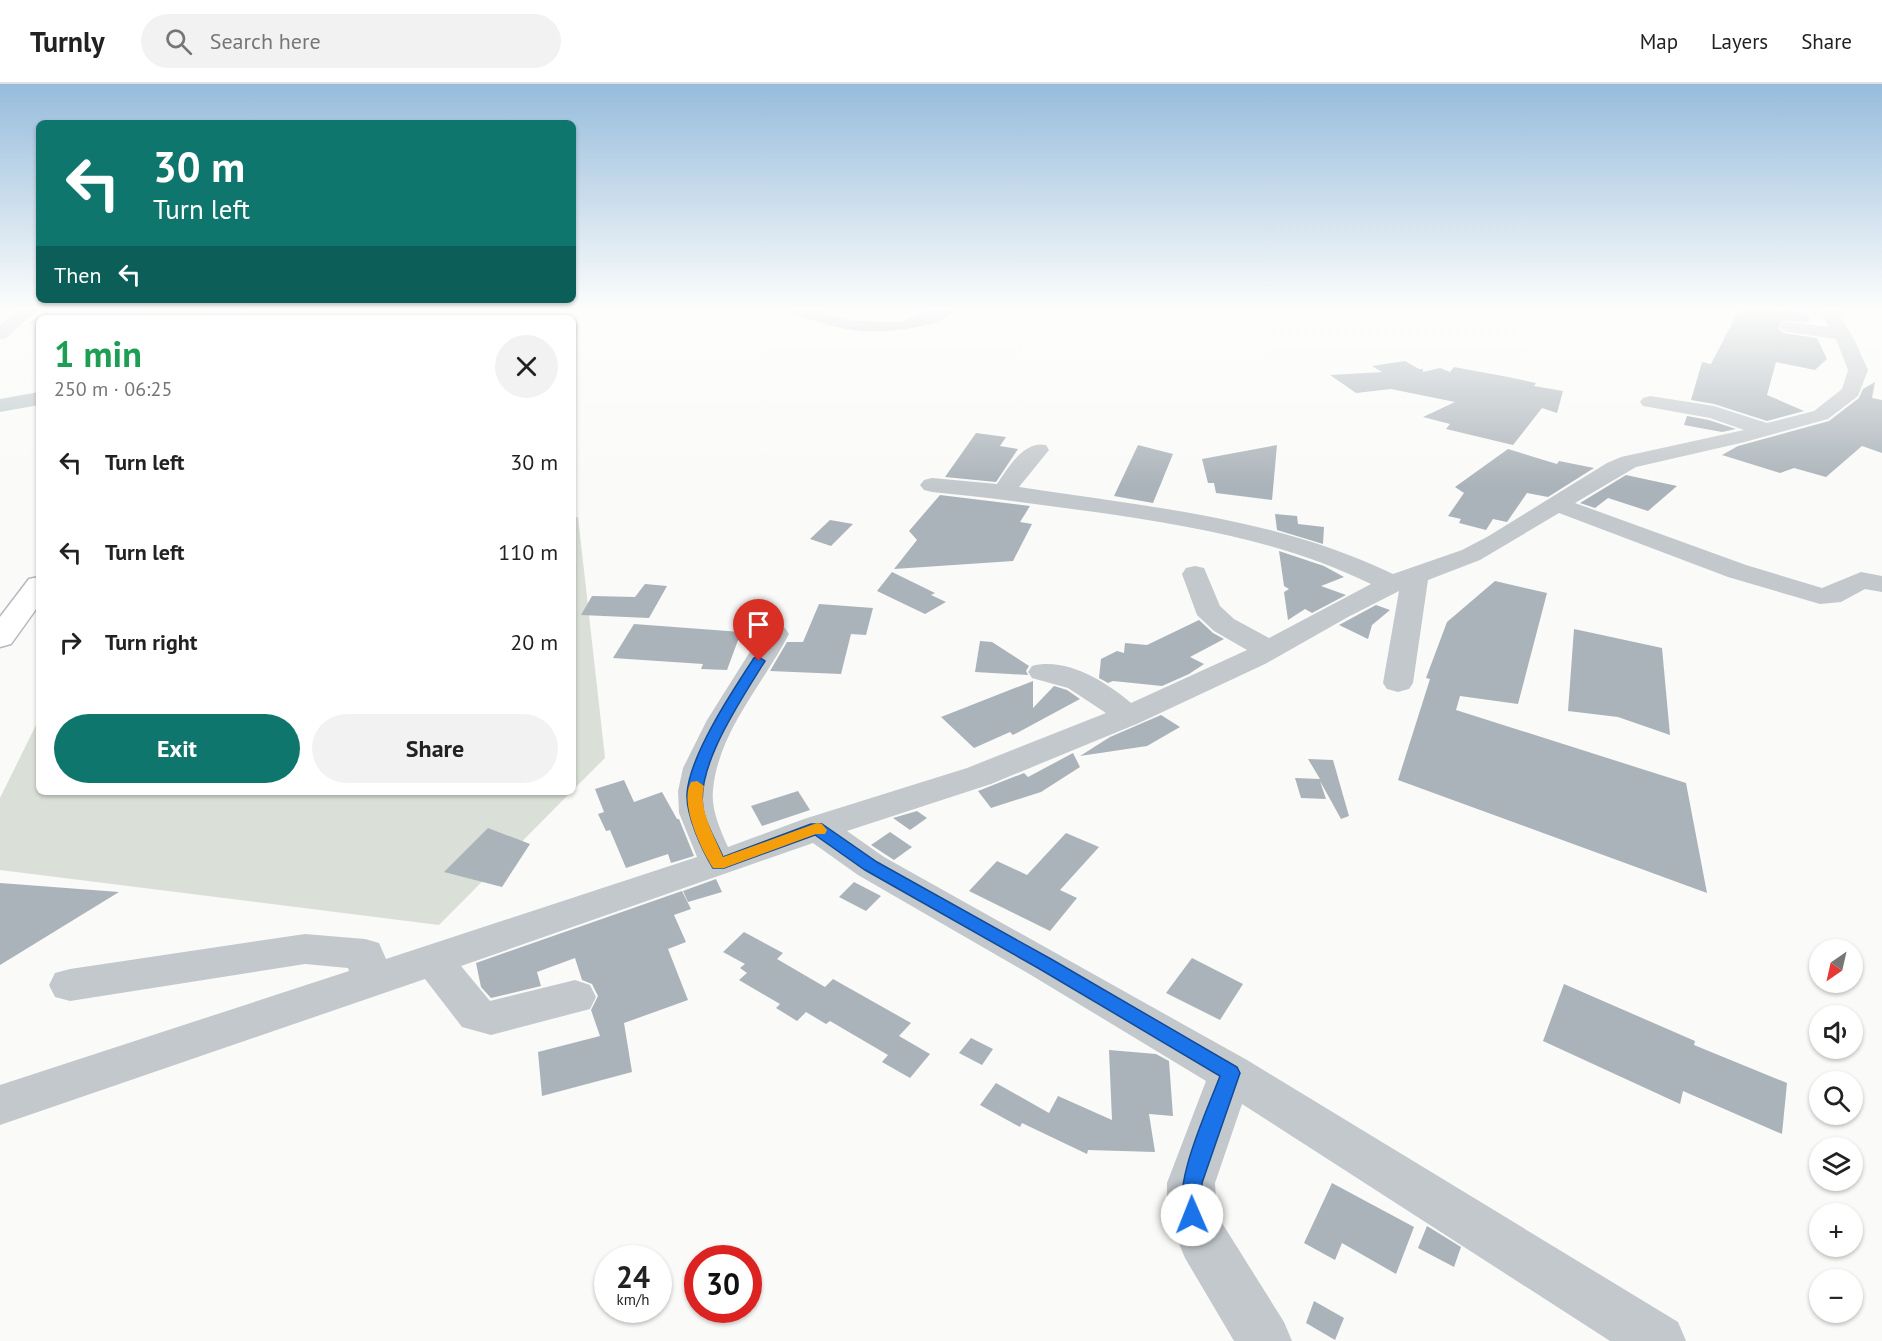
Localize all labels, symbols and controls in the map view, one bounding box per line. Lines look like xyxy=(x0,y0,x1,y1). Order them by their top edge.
search box xyxy=(141,14,561,68)
text: Turnly xyxy=(30,23,105,60)
icon: search xyxy=(162,25,195,58)
text: Search here xyxy=(210,27,321,55)
text: Map xyxy=(1640,28,1678,55)
text: Layers xyxy=(1711,28,1768,55)
text: Share xyxy=(1801,28,1852,55)
text: 30 m xyxy=(153,139,245,194)
icon: left xyxy=(54,144,132,222)
text: Turn left xyxy=(153,192,250,226)
icon: left xyxy=(113,258,146,291)
text: Then xyxy=(54,261,101,289)
text: 1 min xyxy=(54,330,142,377)
button: close xyxy=(495,335,558,398)
text: 250 m · 06:25 xyxy=(54,376,172,402)
icon: left xyxy=(54,446,87,479)
text: Turn left xyxy=(105,448,185,476)
text: 30 m xyxy=(510,448,558,476)
icon: left xyxy=(54,536,87,569)
text: Turn left xyxy=(105,538,185,566)
text: 110 m xyxy=(498,538,558,566)
pin xyxy=(733,599,784,661)
icon: arrive xyxy=(742,608,775,641)
icon: right xyxy=(54,626,87,659)
text: Turn right xyxy=(105,628,197,656)
text: 20 m xyxy=(510,628,558,656)
button: Exit xyxy=(54,714,300,783)
button: Share xyxy=(312,714,558,783)
north arrow xyxy=(1809,939,1863,993)
map controls xyxy=(1809,939,1863,1323)
button: sound xyxy=(1809,1005,1863,1059)
button: search xyxy=(1809,1071,1863,1125)
button: layers xyxy=(1809,1137,1863,1191)
position arrow xyxy=(1160,1183,1224,1247)
button: + xyxy=(1809,1203,1863,1257)
speed limit sign: 30 xyxy=(684,1245,762,1323)
text: 24 xyxy=(616,1257,650,1296)
button: − xyxy=(1809,1269,1863,1323)
text: km/h xyxy=(617,1290,649,1309)

